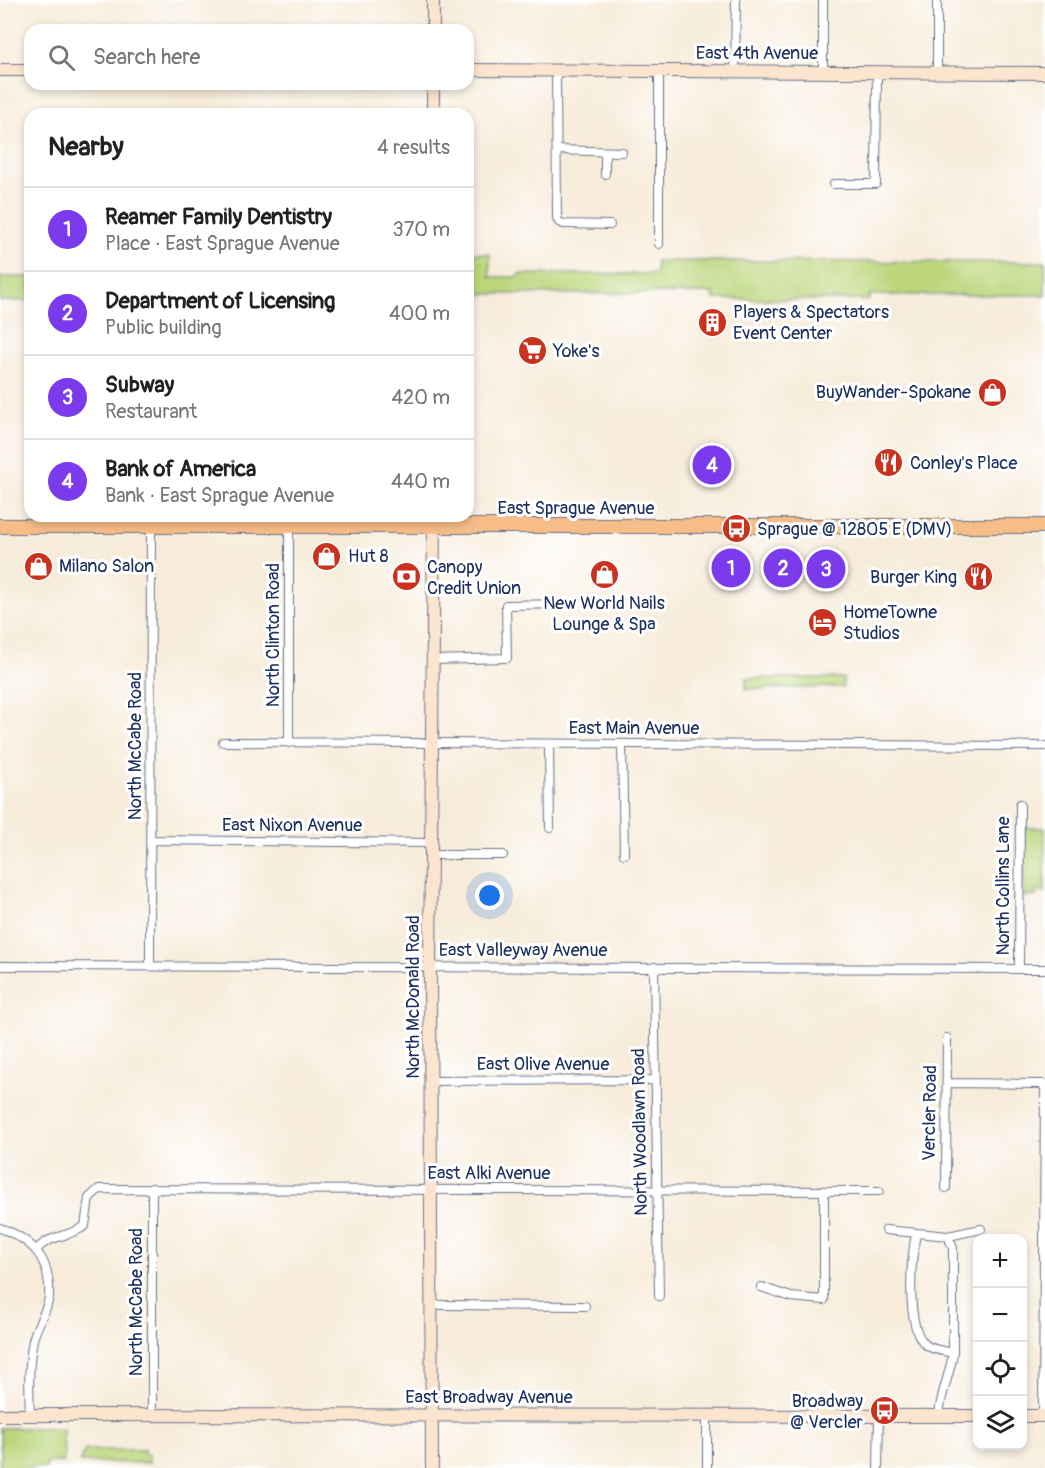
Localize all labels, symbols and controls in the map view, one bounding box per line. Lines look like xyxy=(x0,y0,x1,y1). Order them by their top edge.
search box xyxy=(24,24,474,90)
icon: search xyxy=(45,41,78,74)
street label: East 4th Avenue xyxy=(696,42,818,65)
text: Search here xyxy=(93,43,200,71)
text: Nearby xyxy=(48,131,124,163)
text: 4 results xyxy=(377,135,450,160)
text: Reamer Family Dentistry xyxy=(105,203,332,231)
text: 1 xyxy=(64,217,71,242)
text: 370 m xyxy=(393,217,450,242)
text: Place · East Sprague Avenue xyxy=(105,231,340,256)
text: Department of Licensing xyxy=(105,287,335,315)
text: 2 xyxy=(62,301,73,326)
text: 400 m xyxy=(389,301,450,326)
place label: Players & Spectators Event Center xyxy=(733,301,889,345)
building icon: Players & Spectators Event Center xyxy=(696,306,728,338)
text: Public building xyxy=(105,315,221,340)
supermarket icon: Yoke's xyxy=(516,335,548,367)
place label: Yoke's xyxy=(552,340,600,363)
text: Subway xyxy=(105,371,174,399)
shop icon: BuyWander-Spokane xyxy=(976,376,1008,408)
place label: BuyWander-Spokane xyxy=(816,381,971,404)
text: 3 xyxy=(62,385,73,410)
text: 420 m xyxy=(391,385,450,410)
text: Restaurant xyxy=(105,399,197,424)
pin: 4 xyxy=(692,442,732,488)
restaurant icon: Conley's Place xyxy=(873,447,905,479)
place label: Conley's Place xyxy=(910,452,1018,475)
text: Bank of America xyxy=(105,455,256,483)
text: 4 xyxy=(62,469,73,494)
text: 440 m xyxy=(391,469,450,494)
text: Bank · East Sprague Avenue xyxy=(105,483,334,508)
street label: East Sprague Avenue xyxy=(498,497,655,520)
bus stop icon: Sprague @ 12805 E (DMV) xyxy=(720,513,752,545)
place label: Sprague @ 12805 E (DMV) xyxy=(757,518,952,541)
shop icon: Hut 8 xyxy=(311,540,343,572)
place label: Hut 8 xyxy=(348,545,389,568)
pin: 1 xyxy=(712,546,750,590)
pin: 2 xyxy=(764,546,802,590)
pin: 3 xyxy=(806,546,846,592)
shop icon: Milano Salon xyxy=(22,550,54,582)
place label: Milano Salon xyxy=(59,555,154,578)
place label: Canopy Credit Union xyxy=(427,556,521,600)
shop icon: New World Nails Lounge & Spa xyxy=(588,558,620,590)
bank icon: Canopy Credit Union xyxy=(390,561,422,593)
restaurant icon: Burger King xyxy=(962,561,994,593)
street label: North Clinton Road xyxy=(262,563,285,707)
place label: Burger King xyxy=(870,566,957,589)
place label: New World Nails Lounge & Spa xyxy=(543,592,665,636)
place label: HomeTowne Studios xyxy=(843,601,937,645)
hotel icon: HomeTowne Studios xyxy=(806,606,838,638)
street label: North McCabe Road xyxy=(124,672,147,820)
street label: East Main Avenue xyxy=(569,717,699,740)
street label: East Nixon Avenue xyxy=(222,814,362,837)
street label: North Collins Lane xyxy=(992,816,1015,956)
your location xyxy=(475,881,504,910)
street label: North McDonald Road xyxy=(402,915,425,1079)
street label: East Valleyway Avenue xyxy=(439,939,607,962)
street label: North Woodlawn Road xyxy=(627,1048,653,1216)
street label: East Olive Avenue xyxy=(477,1053,609,1076)
street label: Vercler Road xyxy=(918,1065,942,1161)
street label: East Alki Avenue xyxy=(428,1162,551,1185)
street label: North McCabe Road xyxy=(125,1228,148,1376)
map controls xyxy=(973,1234,1027,1450)
button: + xyxy=(973,1234,1027,1288)
button: − xyxy=(973,1288,1027,1342)
button: locate xyxy=(973,1342,1027,1396)
street label: East Broadway Avenue xyxy=(405,1386,573,1409)
place label: Broadway @ Vercler xyxy=(790,1390,864,1434)
bus stop icon: Broadway @ Vercler xyxy=(868,1395,900,1427)
button: layers xyxy=(973,1396,1027,1450)

